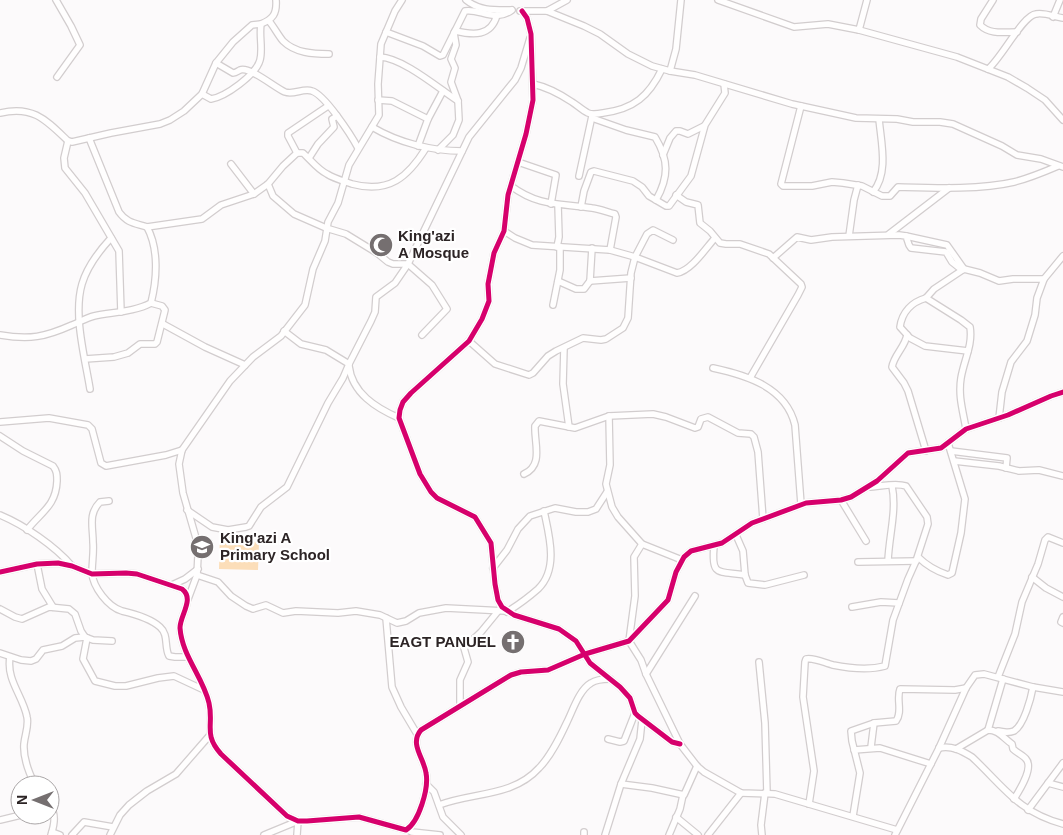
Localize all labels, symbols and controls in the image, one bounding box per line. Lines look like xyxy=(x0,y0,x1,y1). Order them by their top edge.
place label: King'azi A Mosque xyxy=(398,227,469,261)
mosque icon: King'azi A Mosque xyxy=(368,232,394,258)
place label: King'azi A Primary School xyxy=(220,529,330,563)
school or university icon: King'azi A Primary School xyxy=(189,534,215,560)
church icon: EAGT PANUEL xyxy=(500,629,526,655)
place label: EAGT PANUEL xyxy=(390,633,496,650)
north arrow xyxy=(10,775,60,825)
text: N xyxy=(14,795,30,805)

